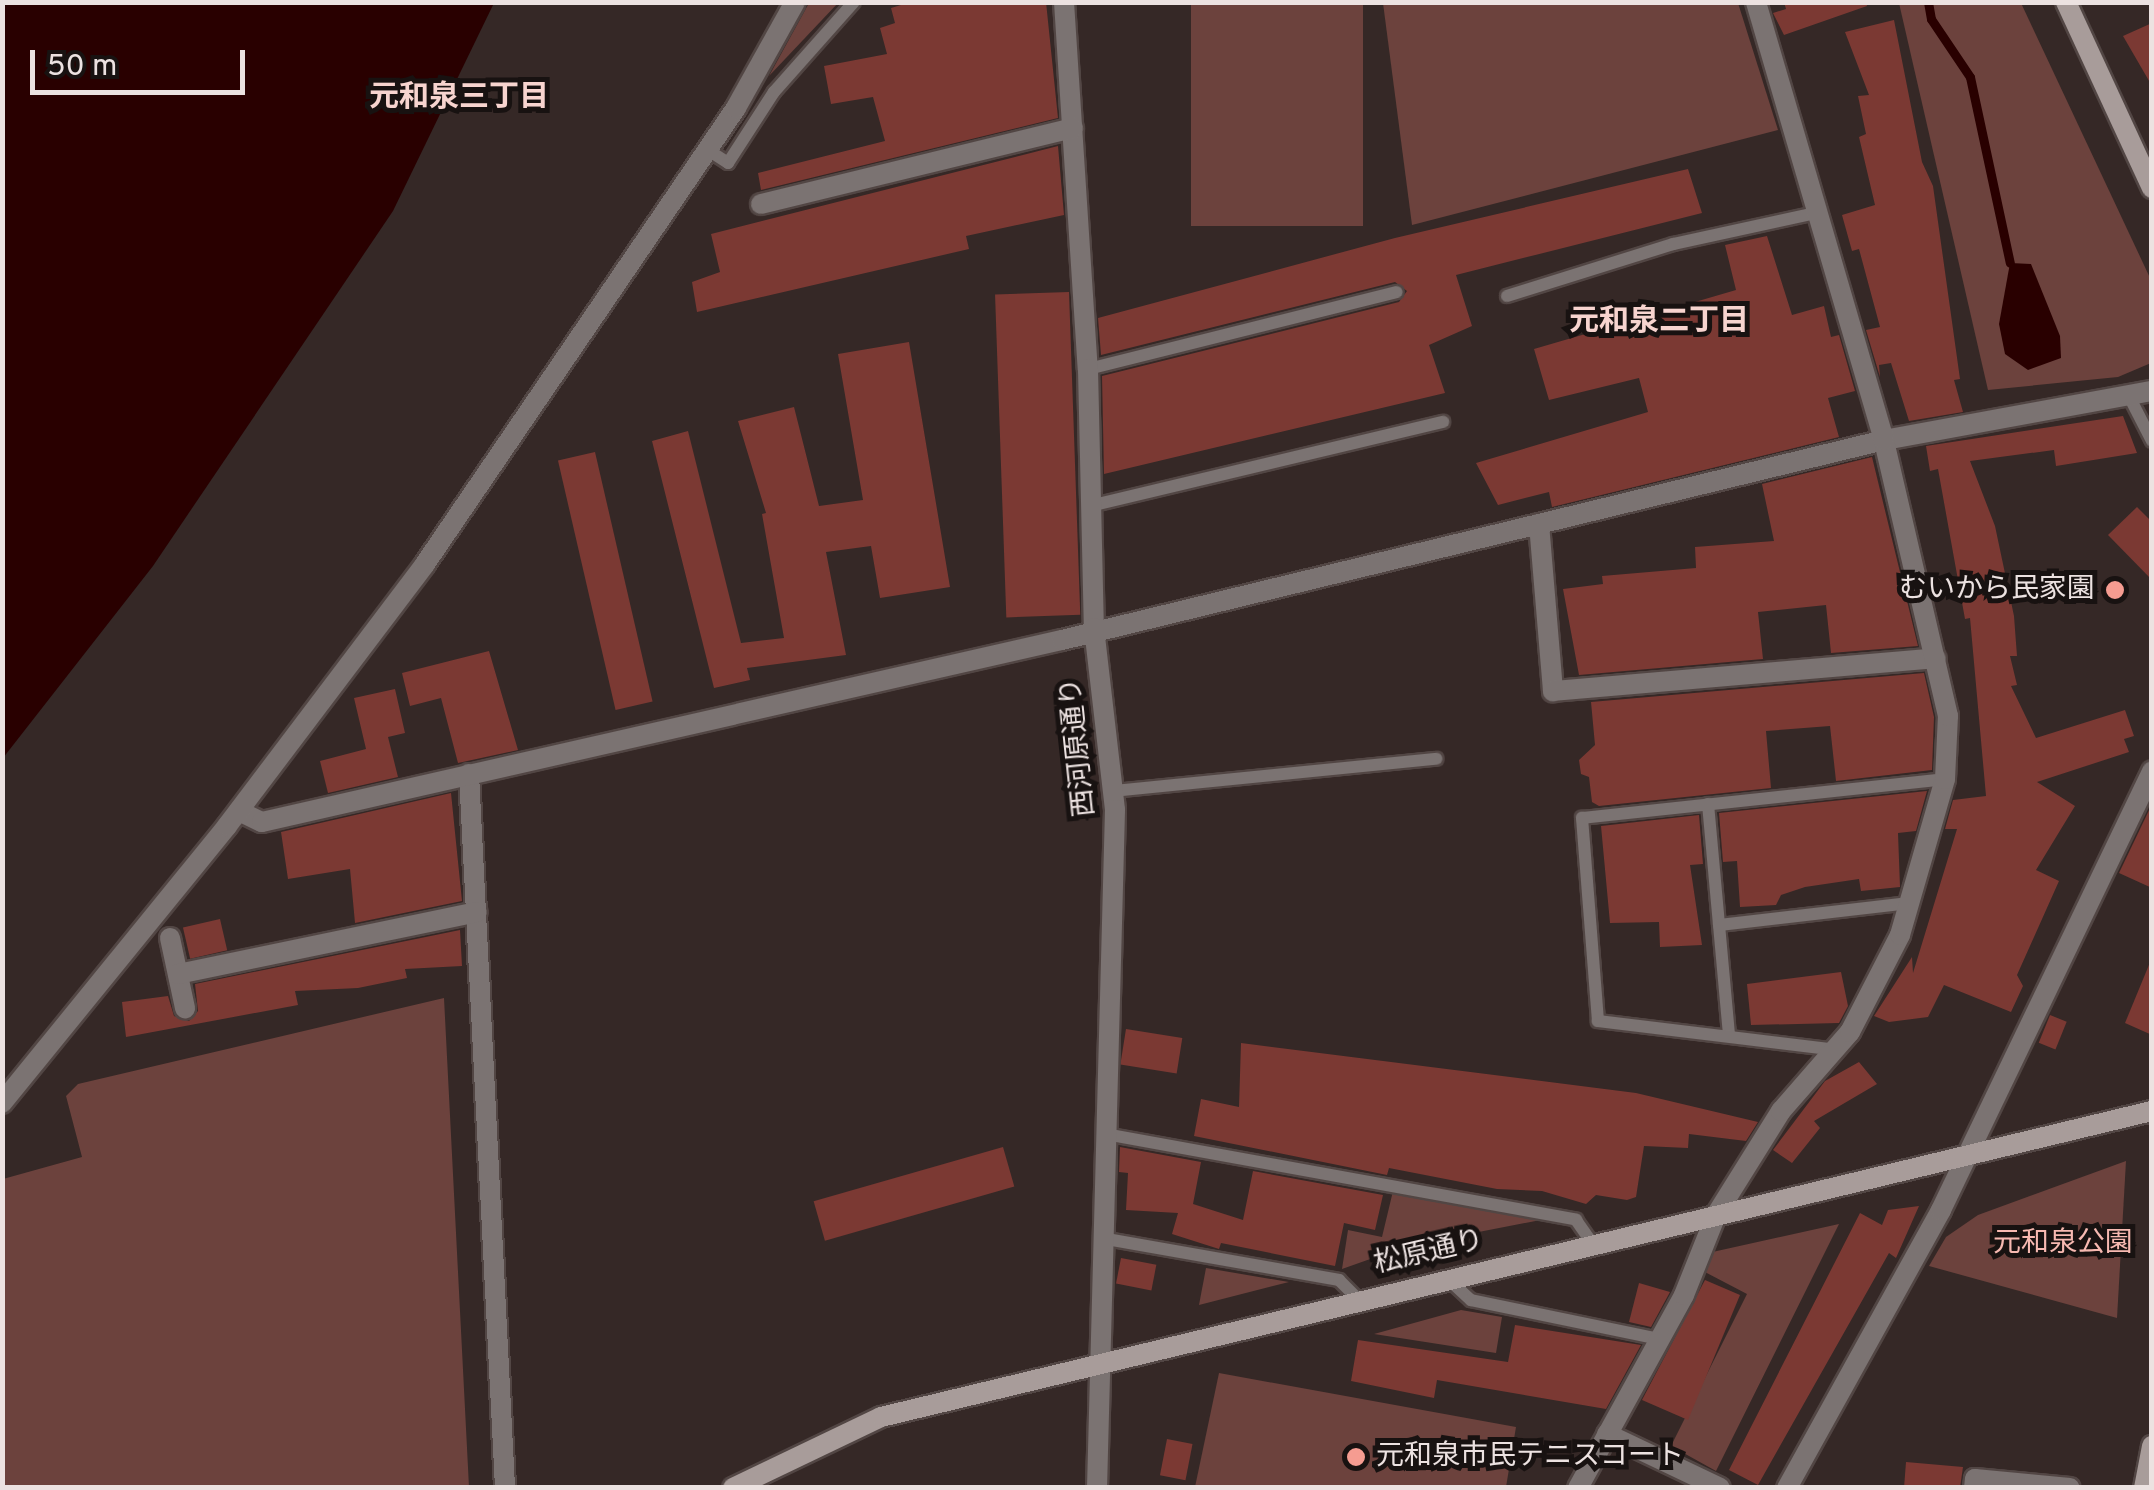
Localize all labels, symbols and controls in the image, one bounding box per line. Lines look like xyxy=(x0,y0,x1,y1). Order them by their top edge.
scale bar xyxy=(35,30,250,92)
text: 50 m xyxy=(47,49,117,86)
district label: 元和泉三丁目 xyxy=(369,81,549,117)
district label: 元和泉二丁目 xyxy=(1569,305,1749,341)
place label: むいから民家園 xyxy=(1899,573,2095,607)
marker: むいから民家園 xyxy=(2104,579,2126,601)
street label: 西河原通り xyxy=(1055,676,1103,818)
street label: 松原通り xyxy=(1371,1224,1487,1282)
park label: 元和泉公園 xyxy=(1993,1227,2133,1261)
place label: 元和泉市民テニスコート xyxy=(1376,1440,1684,1474)
marker: 元和泉市民テニスコート xyxy=(1345,1446,1367,1468)

